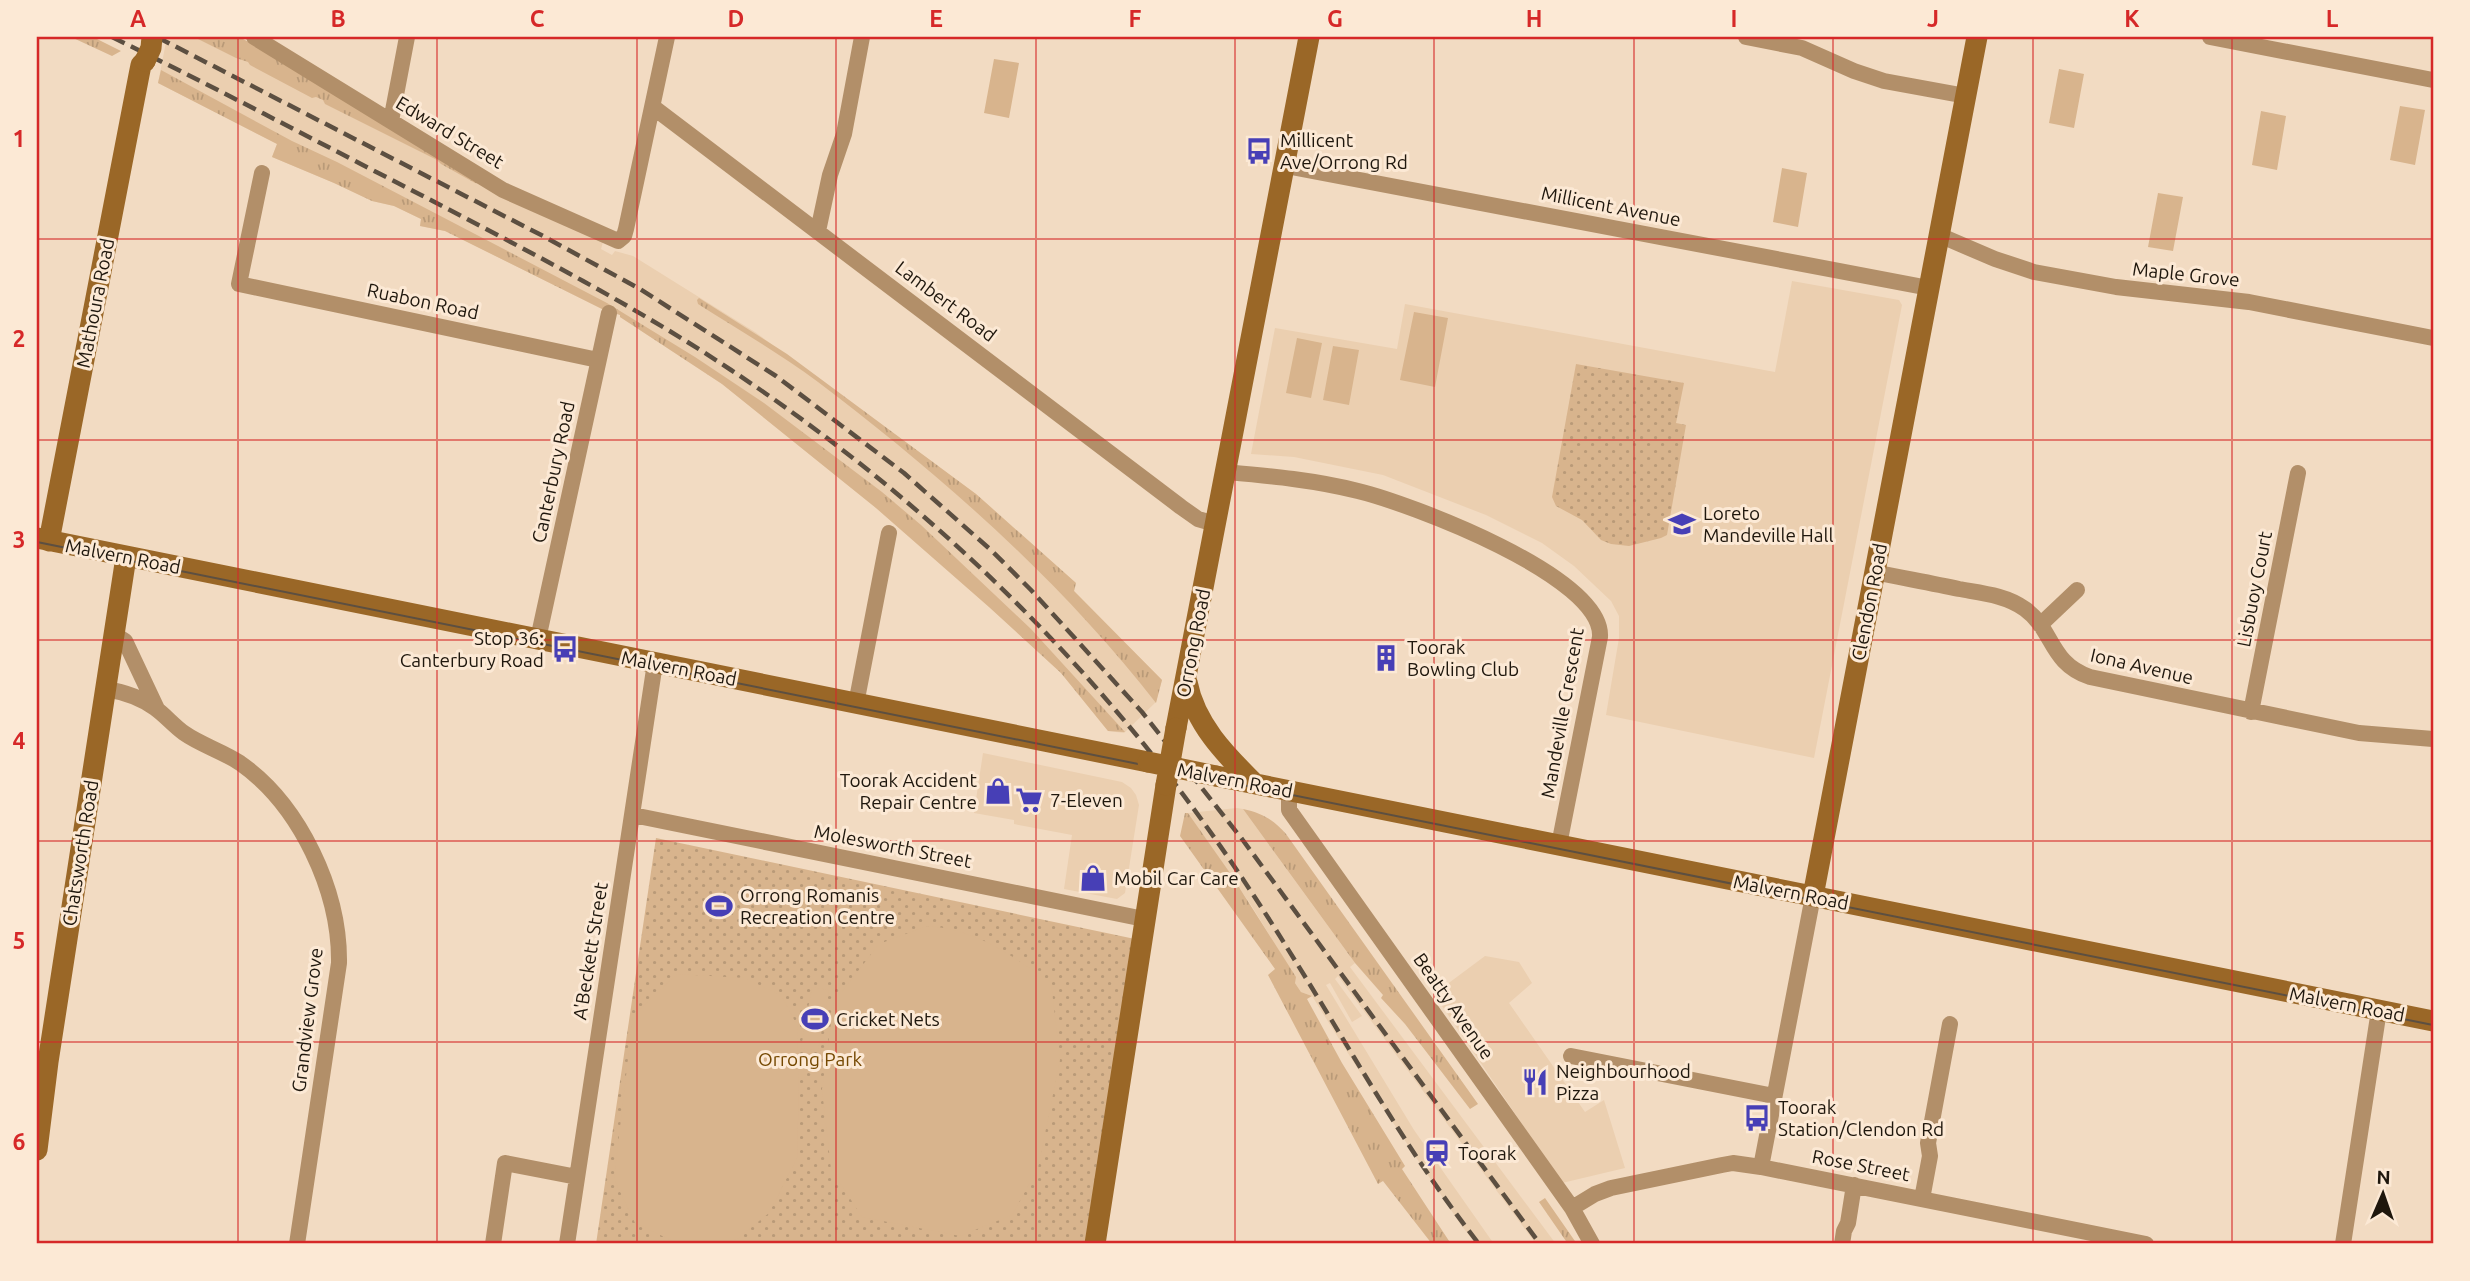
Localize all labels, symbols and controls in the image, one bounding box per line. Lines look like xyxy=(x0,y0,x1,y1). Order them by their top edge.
text: A xyxy=(130,6,146,31)
text: B xyxy=(330,6,346,31)
text: C xyxy=(530,6,545,31)
text: D xyxy=(728,6,744,31)
text: E xyxy=(929,6,943,31)
text: F xyxy=(1129,6,1142,31)
text: G xyxy=(1327,6,1343,31)
text: H xyxy=(1526,6,1542,31)
text: I xyxy=(1731,6,1737,31)
text: J xyxy=(1927,6,1939,31)
text: K xyxy=(2124,6,2140,31)
text: L xyxy=(2326,6,2339,31)
street label: Edward Street xyxy=(392,91,508,173)
text: 1 xyxy=(13,126,25,151)
place label: Millicent Ave/Orrong Rd xyxy=(1280,129,1408,173)
bus stop icon: Millicent Ave/Orrong Rd xyxy=(1244,136,1274,166)
street label: Millicent Avenue xyxy=(1539,182,1683,230)
street label: Mathoura Road xyxy=(72,236,118,370)
street label: Lambert Road xyxy=(891,256,1001,346)
street label: Maple Grove xyxy=(2131,257,2241,291)
street label: Ruabon Road xyxy=(365,278,481,324)
text: 2 xyxy=(13,326,25,351)
street label: Canterbury Road xyxy=(527,399,579,545)
place label: Loreto Mandeville Hall xyxy=(1703,502,1833,546)
school or university icon: Loreto Mandeville Hall xyxy=(1667,509,1697,539)
text: 3 xyxy=(13,527,25,552)
street label: Lisbuoy Court xyxy=(2232,529,2276,649)
street label: Malvern Road xyxy=(63,534,183,578)
street label: Clendon Road xyxy=(1847,541,1891,663)
street label: Orrong Road xyxy=(1172,587,1214,699)
street label: Mandeville Crescent xyxy=(1536,626,1588,800)
place label: Stop 36: Canterbury Road xyxy=(400,627,544,671)
bus stop icon: Stop 36: Canterbury Road xyxy=(550,634,580,664)
place label: Toorak Bowling Club xyxy=(1407,636,1519,680)
building icon: Toorak Bowling Club xyxy=(1371,643,1401,673)
street label: Iona Avenue xyxy=(2088,643,2196,689)
street label: Malvern Road xyxy=(619,646,739,690)
text: 4 xyxy=(13,728,26,753)
street label: Malvern Road xyxy=(1175,758,1295,802)
place label: Toorak Accident Repair Centre xyxy=(840,769,978,813)
shop icon: Toorak Accident Repair Centre xyxy=(983,776,1013,806)
street label: Chatsworth Road xyxy=(58,778,102,928)
supermarket icon: 7-Eleven xyxy=(1014,785,1044,815)
place label: 7-Eleven xyxy=(1050,789,1123,811)
street label: Molesworth Street xyxy=(812,820,974,872)
shop icon: Mobil Car Care xyxy=(1078,863,1108,893)
place label: Mobil Car Care xyxy=(1114,867,1239,889)
street label: Malvern Road xyxy=(1731,870,1851,914)
street label: A'Beckett Street xyxy=(568,880,612,1021)
place label: Orrong Romanis Recreation Centre xyxy=(740,884,895,928)
sports icon: Orrong Romanis Recreation Centre xyxy=(704,891,734,921)
text: 5 xyxy=(13,928,25,953)
street label: Grandview Grove xyxy=(287,946,327,1094)
street label: Beatty Avenue xyxy=(1409,949,1499,1063)
street label: Malvern Road xyxy=(2287,982,2407,1026)
sports icon: Cricket Nets xyxy=(800,1004,830,1034)
place label: Cricket Nets xyxy=(836,1008,940,1030)
park label: Orrong Park xyxy=(758,1048,862,1070)
place label: Neighbourhood Pizza xyxy=(1556,1060,1691,1104)
restaurant icon: Neighbourhood Pizza xyxy=(1520,1067,1550,1097)
place label: Toorak Station/Clendon Rd xyxy=(1778,1096,1944,1140)
bus stop icon: Toorak Station/Clendon Rd xyxy=(1742,1103,1772,1133)
text: 6 xyxy=(13,1129,26,1154)
station icon: Toorak xyxy=(1422,1138,1452,1168)
place label: Toorak xyxy=(1458,1142,1517,1164)
street label: Rose Street xyxy=(1810,1145,1912,1185)
north arrow xyxy=(2348,1158,2418,1228)
text: N xyxy=(2376,1166,2391,1188)

